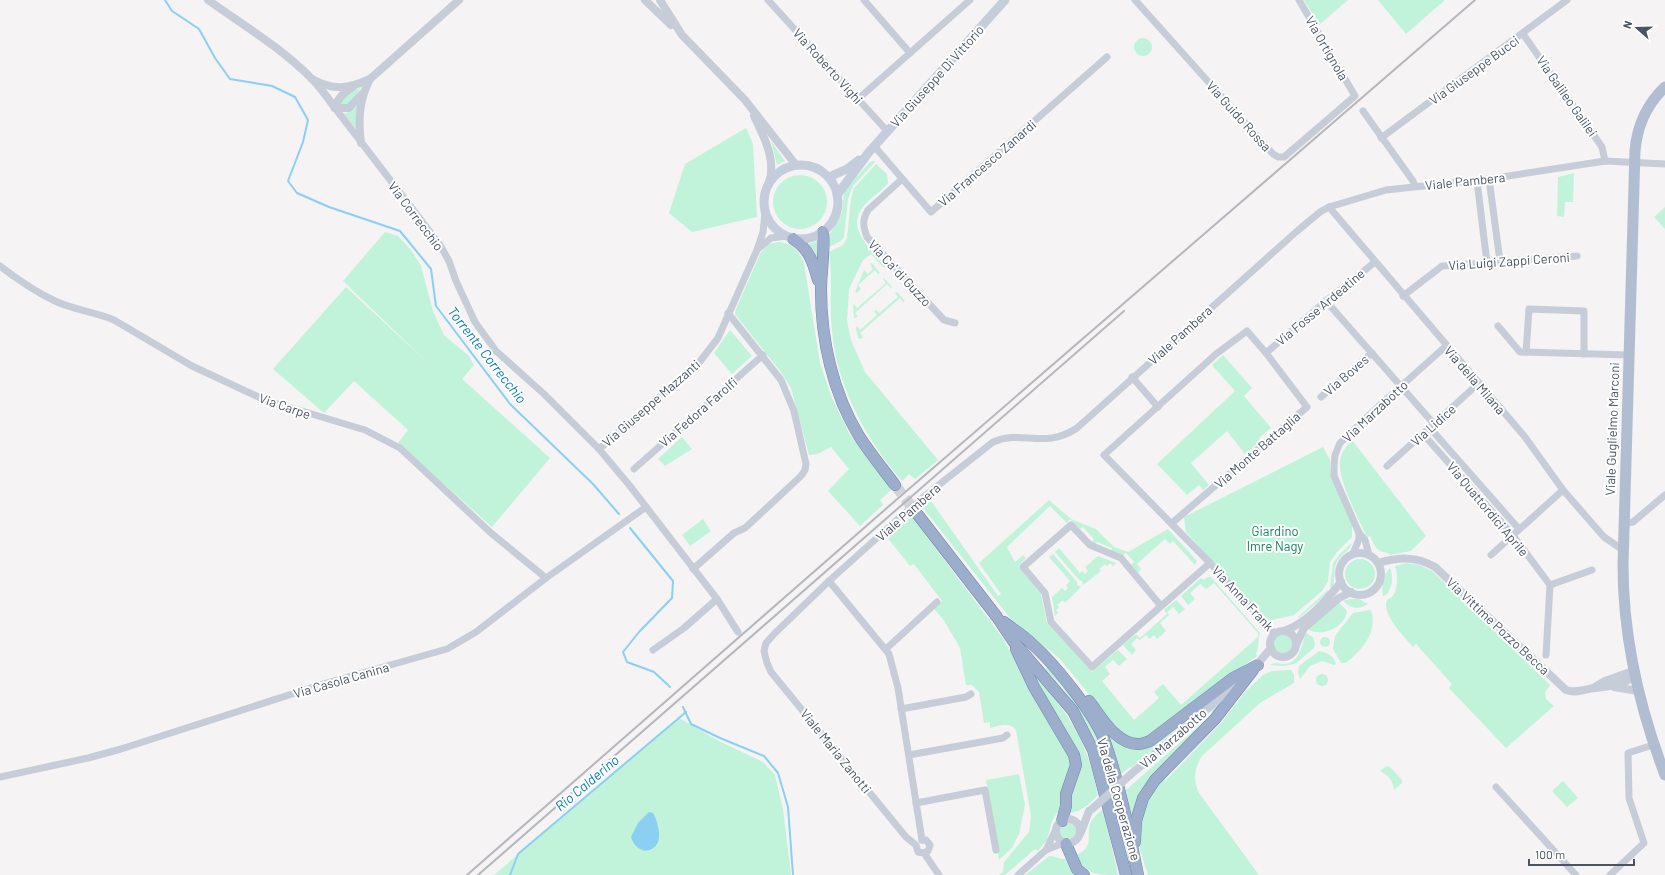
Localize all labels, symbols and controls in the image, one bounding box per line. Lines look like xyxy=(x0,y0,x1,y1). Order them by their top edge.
north arrow xyxy=(1617,8,1657,48)
street label: Via Ortignola xyxy=(1302,13,1352,83)
text: N xyxy=(1620,19,1634,30)
street label: Via Giuseppe Di Vittorio xyxy=(887,22,987,130)
street label: Via Roberto Vighi xyxy=(790,25,866,107)
street label: Via Giuseppe Bucci xyxy=(1426,32,1522,108)
street label: Via Galileo Galilei xyxy=(1533,53,1601,139)
street label: Via Guido Rossa xyxy=(1203,77,1275,155)
street label: Via Francesco Zanardi xyxy=(935,116,1039,210)
street label: Viale Pambera xyxy=(1424,169,1506,193)
street label: Via Correcchio xyxy=(385,178,447,254)
street label: Via Ca' di Guzzo xyxy=(865,236,935,310)
street label: Via Luigi Zappi Ceroni xyxy=(1448,249,1570,273)
street label: Via Fosse Ardeatine xyxy=(1272,265,1368,349)
street label: Viale Pambera xyxy=(1145,302,1215,368)
water label: Torrente Correcchio xyxy=(444,303,530,406)
street label: Via della Milana xyxy=(1441,343,1509,417)
street label: Via Boves xyxy=(1320,351,1372,399)
street label: Via Giuseppe Mazzanti xyxy=(599,356,703,450)
street label: Viale Guglielmo Marconi xyxy=(1602,362,1622,496)
street label: Via Fedora Farolfi xyxy=(656,374,740,450)
street label: Via Marzabotto xyxy=(1339,377,1411,445)
street label: Via Carpe xyxy=(257,390,313,422)
street label: Via Lidice xyxy=(1407,401,1459,449)
street label: Via Monte Battaglia xyxy=(1211,408,1303,492)
street label: Via Quattordici Aprile xyxy=(1444,459,1532,560)
street label: Viale Pambera xyxy=(872,480,944,544)
park label: Giardino Imre Nagy xyxy=(1247,523,1303,554)
street label: Via Anna Frank xyxy=(1209,562,1278,634)
street label: Via Vittime Pozzo Becca xyxy=(1443,574,1553,678)
street label: Via Casola Canina xyxy=(291,659,391,701)
street label: Via Marzabotto xyxy=(1136,704,1210,772)
street label: Viale Maria Zanotti xyxy=(797,706,875,796)
street label: Via della Cooperazione xyxy=(1094,736,1144,862)
water label: Rio Calderino xyxy=(551,751,622,814)
scale bar xyxy=(1529,841,1634,867)
text: 100 m xyxy=(1535,847,1565,861)

